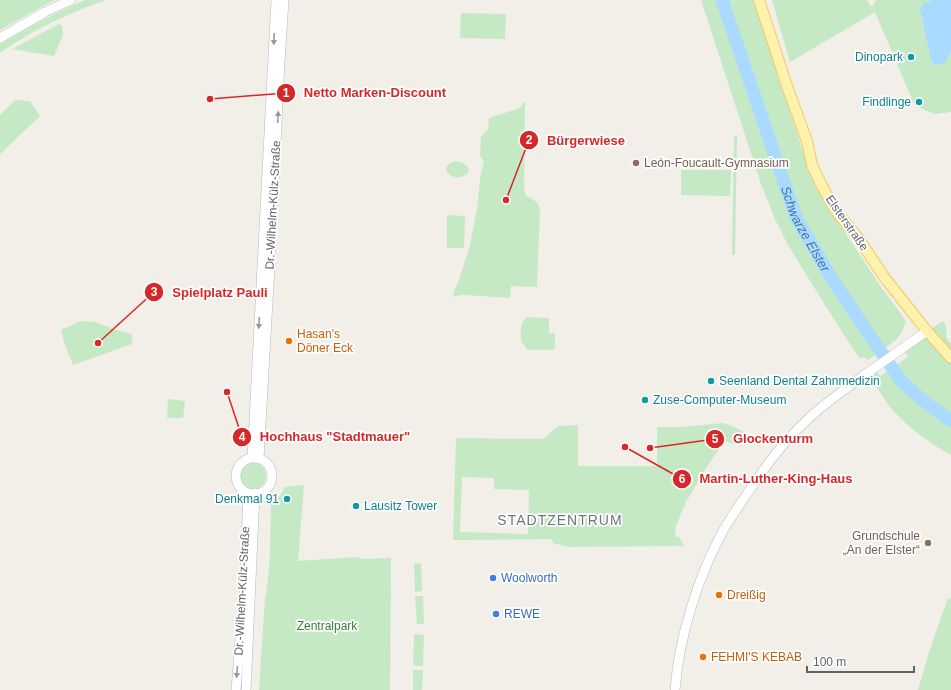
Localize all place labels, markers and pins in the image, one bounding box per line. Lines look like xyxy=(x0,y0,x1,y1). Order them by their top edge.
place label: Dinopark xyxy=(855,50,904,64)
marker: Dinopark xyxy=(906,52,916,62)
callout: Netto Marken-Discount xyxy=(276,80,454,105)
place label: Findlinge xyxy=(862,95,911,109)
marker: Findlinge xyxy=(914,97,924,107)
callout: Bürgerwiese xyxy=(519,128,633,153)
place label: León-Foucault-Gymnasium xyxy=(644,156,789,170)
marker: León-Foucault-Gymnasium xyxy=(631,158,641,168)
callout: Spielplatz Pauli xyxy=(144,280,275,305)
place label: Hasan's Döner Eck xyxy=(297,327,354,355)
marker: Hasan's Döner Eck xyxy=(284,336,294,346)
place label: Seenland Dental Zahnmedizin xyxy=(719,374,880,388)
marker: Seenland Dental Zahnmedizin xyxy=(706,376,716,386)
place label: Zuse-Computer-Museum xyxy=(653,393,786,407)
marker: Zuse-Computer-Museum xyxy=(640,395,650,405)
callout: Hochhaus "Stadtmauer" xyxy=(232,424,419,449)
callout: Glockenturm xyxy=(705,426,822,451)
callout: Martin-Luther-King-Haus xyxy=(672,466,861,491)
place label: Denkmal 91 xyxy=(215,492,279,506)
marker: Denkmal 91 xyxy=(282,494,292,504)
place label: Lausitz Tower xyxy=(364,499,437,513)
marker: Lausitz Tower xyxy=(351,501,361,511)
place label: Grundschule „An der Elster“ xyxy=(843,529,920,557)
marker: Grundschule „An der Elster“ xyxy=(923,538,933,548)
place label: Woolworth xyxy=(501,571,557,585)
marker: Woolworth xyxy=(488,573,498,583)
place label: Dreißig xyxy=(727,588,766,602)
marker: Dreißig xyxy=(714,590,724,600)
place label: REWE xyxy=(504,607,540,621)
marker: REWE xyxy=(491,609,501,619)
place label: FEHMI'S KEBAB xyxy=(711,650,802,664)
marker: FEHMI'S KEBAB xyxy=(698,652,708,662)

